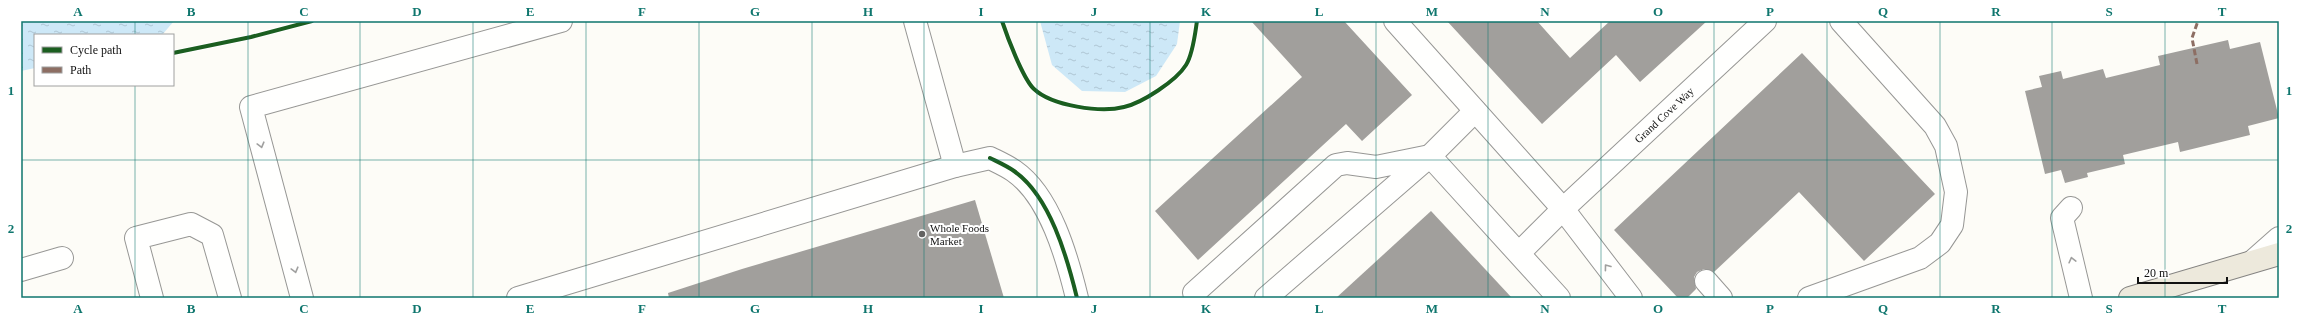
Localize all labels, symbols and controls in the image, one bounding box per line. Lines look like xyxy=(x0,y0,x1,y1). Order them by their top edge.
text: A xyxy=(73,4,83,19)
text: B xyxy=(187,4,196,19)
text: C xyxy=(299,4,309,19)
text: D xyxy=(412,4,422,19)
text: E xyxy=(526,4,534,19)
text: F xyxy=(638,4,646,19)
text: G xyxy=(750,4,760,19)
text: H xyxy=(863,4,873,19)
text: I xyxy=(978,4,984,19)
text: J xyxy=(1091,4,1098,19)
text: K xyxy=(1201,4,1212,19)
text: L xyxy=(1315,4,1324,19)
text: M xyxy=(1426,4,1438,19)
text: N xyxy=(1540,4,1550,19)
text: O xyxy=(1653,4,1663,19)
text: P xyxy=(1766,4,1774,19)
text: Q xyxy=(1878,4,1888,19)
text: R xyxy=(1991,4,2001,19)
text: S xyxy=(2105,4,2113,19)
text: T xyxy=(2218,4,2227,19)
legend xyxy=(34,34,174,86)
text: Cycle path xyxy=(70,43,122,57)
text: Path xyxy=(70,63,91,77)
text: 1 xyxy=(8,83,14,98)
text: 1 xyxy=(2286,83,2292,98)
street label: Grand Cove Way xyxy=(1632,84,1696,145)
one-way arrow xyxy=(256,141,265,148)
text: 2 xyxy=(8,221,14,236)
text: 2 xyxy=(2286,221,2292,236)
place label: Whole Foods Market xyxy=(930,222,989,247)
marker: Whole Foods Market xyxy=(917,229,927,239)
one-way arrow xyxy=(2068,257,2077,264)
scale bar xyxy=(2138,259,2227,285)
one-way arrow xyxy=(1605,264,1612,271)
one-way arrow xyxy=(290,266,299,273)
text: 20 m xyxy=(2144,266,2169,280)
text: A xyxy=(73,301,83,316)
text: B xyxy=(187,301,196,316)
text: C xyxy=(299,301,309,316)
text: D xyxy=(412,301,422,316)
text: E xyxy=(526,301,534,316)
text: F xyxy=(638,301,646,316)
text: G xyxy=(750,301,760,316)
text: H xyxy=(863,301,873,316)
text: I xyxy=(978,301,984,316)
text: J xyxy=(1091,301,1098,316)
text: K xyxy=(1201,301,1212,316)
text: L xyxy=(1315,301,1324,316)
text: M xyxy=(1426,301,1438,316)
text: N xyxy=(1540,301,1550,316)
text: O xyxy=(1653,301,1663,316)
text: P xyxy=(1766,301,1774,316)
text: Q xyxy=(1878,301,1888,316)
text: R xyxy=(1991,301,2001,316)
text: S xyxy=(2105,301,2113,316)
text: T xyxy=(2218,301,2227,316)

